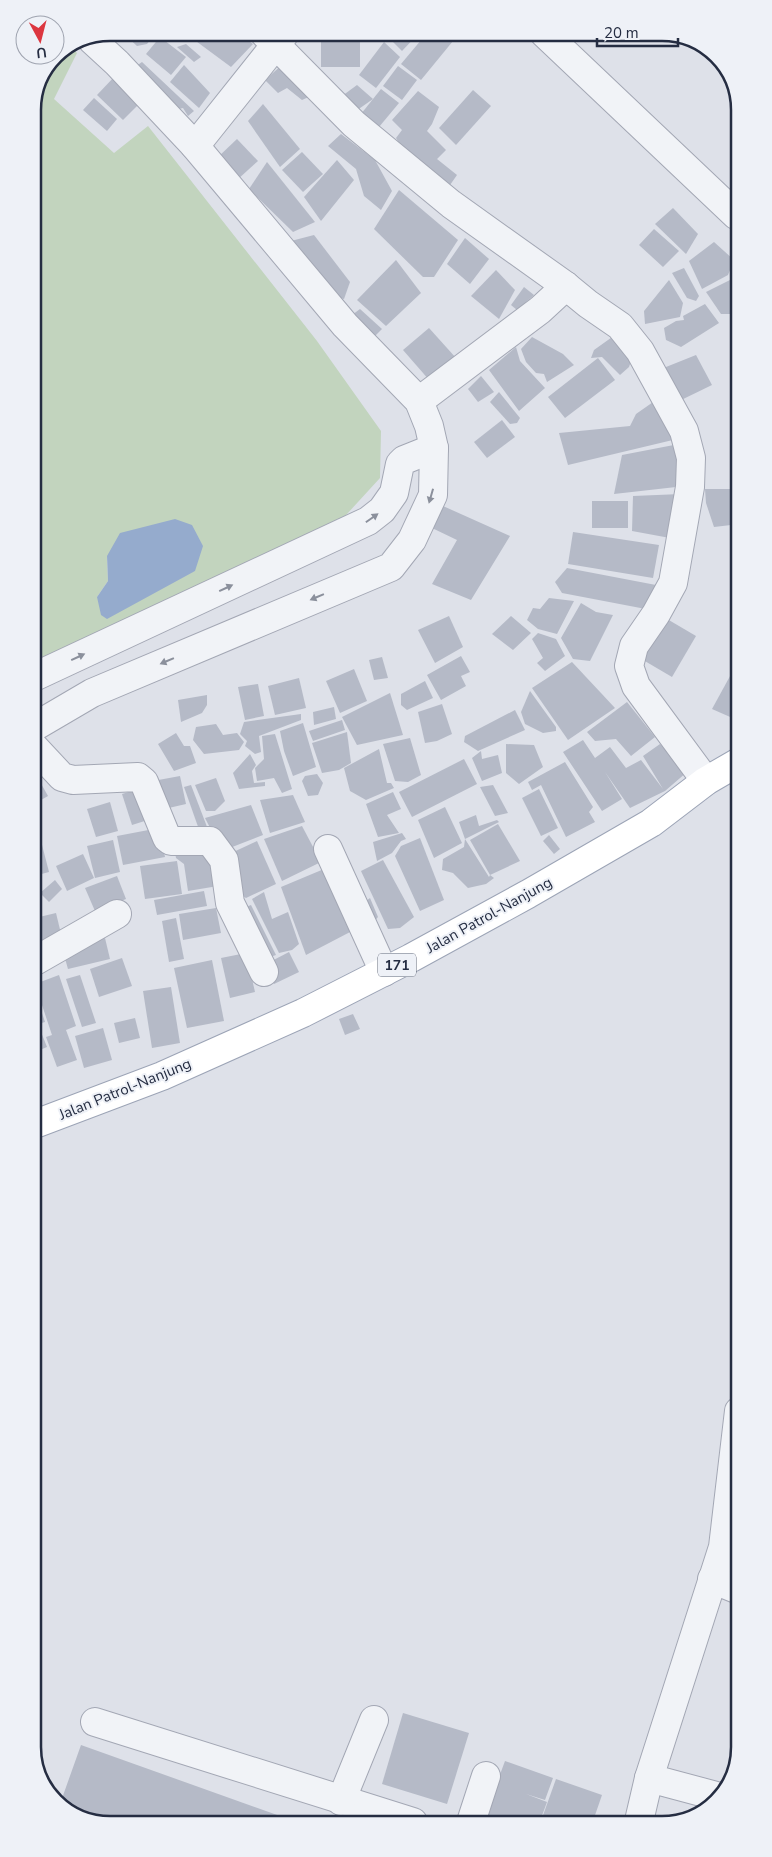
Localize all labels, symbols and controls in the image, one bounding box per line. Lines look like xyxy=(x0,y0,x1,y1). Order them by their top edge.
north arrow xyxy=(15,15,65,65)
scale bar xyxy=(597,15,678,47)
text: 20 m xyxy=(604,23,639,43)
text: U xyxy=(35,42,48,62)
one-way arrow xyxy=(426,489,434,504)
one-way arrow xyxy=(365,513,379,522)
one-way arrow xyxy=(218,584,233,592)
one-way arrow xyxy=(310,594,324,602)
one-way arrow xyxy=(71,653,85,661)
one-way arrow xyxy=(159,657,174,665)
street label: Jalan Patrol-Nanjung xyxy=(422,872,556,958)
road number: 171 xyxy=(378,954,416,976)
street label: Jalan Patrol-Nanjung xyxy=(55,1053,194,1125)

